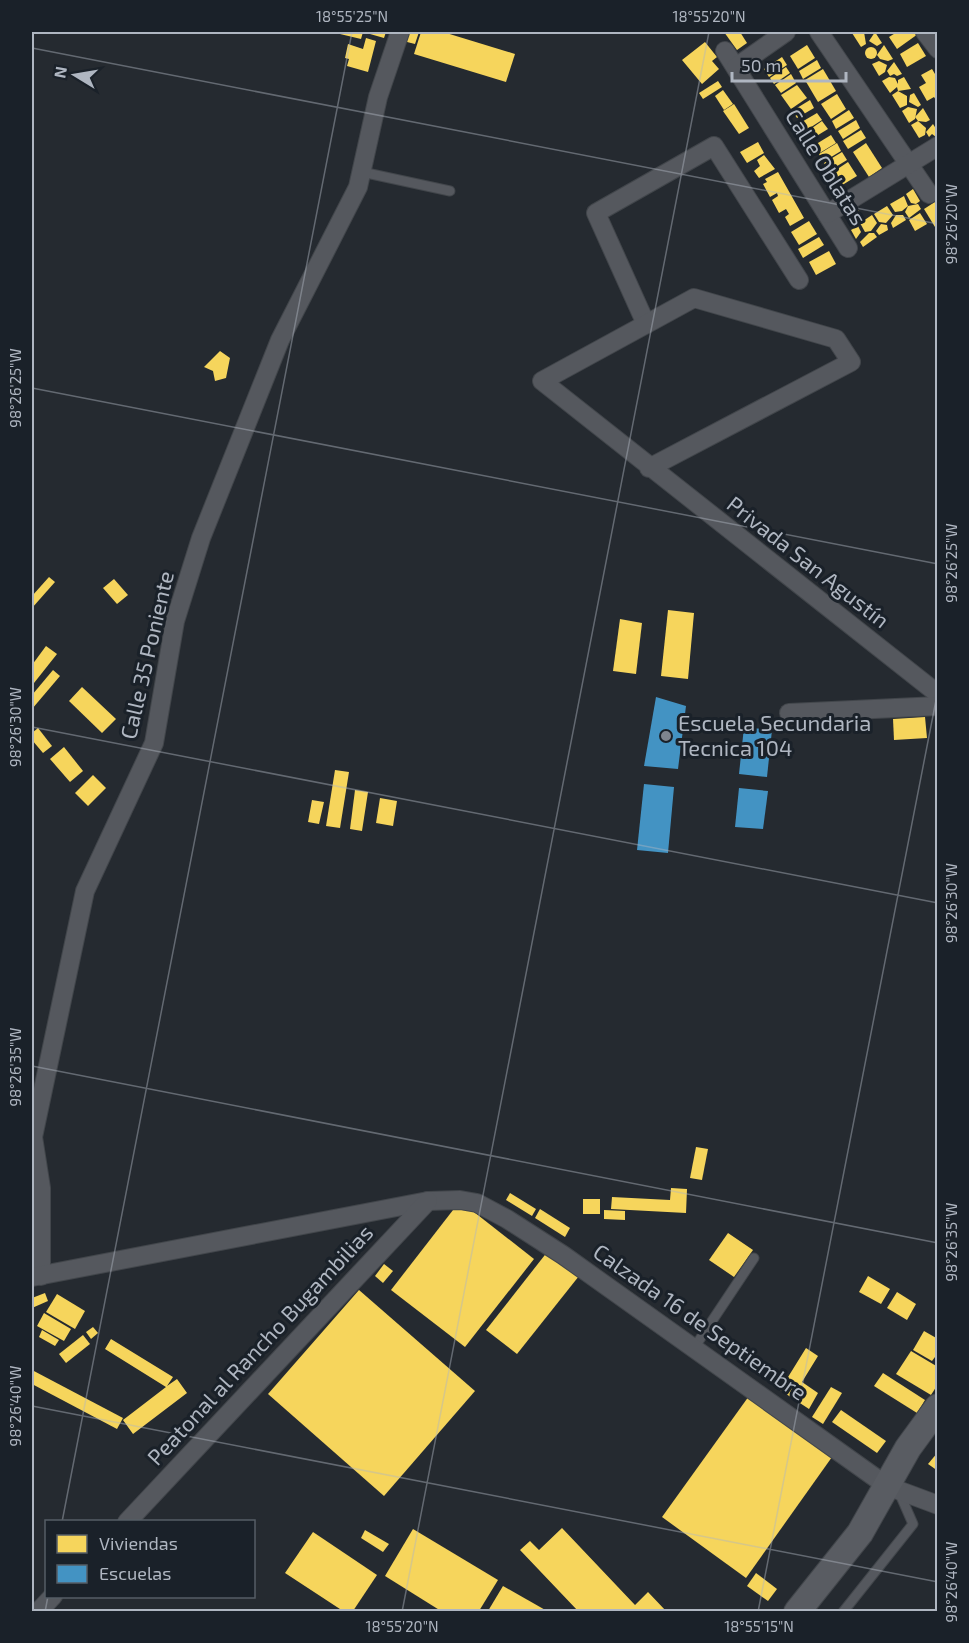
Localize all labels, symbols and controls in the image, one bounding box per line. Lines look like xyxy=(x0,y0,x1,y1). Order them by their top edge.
text: 18°55'25"N xyxy=(316,7,388,25)
text: 18°55'20"N xyxy=(672,7,746,25)
north arrow xyxy=(45,45,105,105)
scale bar xyxy=(732,45,846,83)
text: 50 m xyxy=(741,54,781,76)
text: N xyxy=(49,65,70,80)
street label: Calle Oblatas xyxy=(781,104,873,229)
text: 98°26'20"W xyxy=(942,184,960,264)
text: 98°26'25"W xyxy=(6,348,24,428)
street label: Privada San Agustín xyxy=(722,490,895,633)
text: 98°26'25"W xyxy=(942,523,960,603)
street label: Calle 35 Poniente xyxy=(114,568,178,741)
text: 98°26'30"W xyxy=(6,687,24,767)
place label: Escuela Secundaria Tecnica 104 xyxy=(678,709,871,760)
marker: Escuela Secundaria Tecnica 104 xyxy=(659,729,673,743)
text: 98°26'30"W xyxy=(942,863,960,943)
text: 98°26'35"W xyxy=(6,1027,24,1107)
text: 98°26'35"W xyxy=(942,1202,960,1282)
street label: Peatonal al Rancho Bugambilias xyxy=(141,1219,377,1470)
street label: Calzada 16 de Septiembre xyxy=(589,1238,812,1405)
text: 98°26'40"W xyxy=(6,1366,24,1446)
legend xyxy=(45,1520,255,1598)
text: Viviendas xyxy=(99,1532,178,1554)
text: 98°26'40"W xyxy=(942,1542,960,1622)
text: Escuelas xyxy=(99,1562,171,1584)
text: 18°55'20"N xyxy=(365,1617,439,1635)
text: 18°55'15"N xyxy=(724,1617,794,1635)

